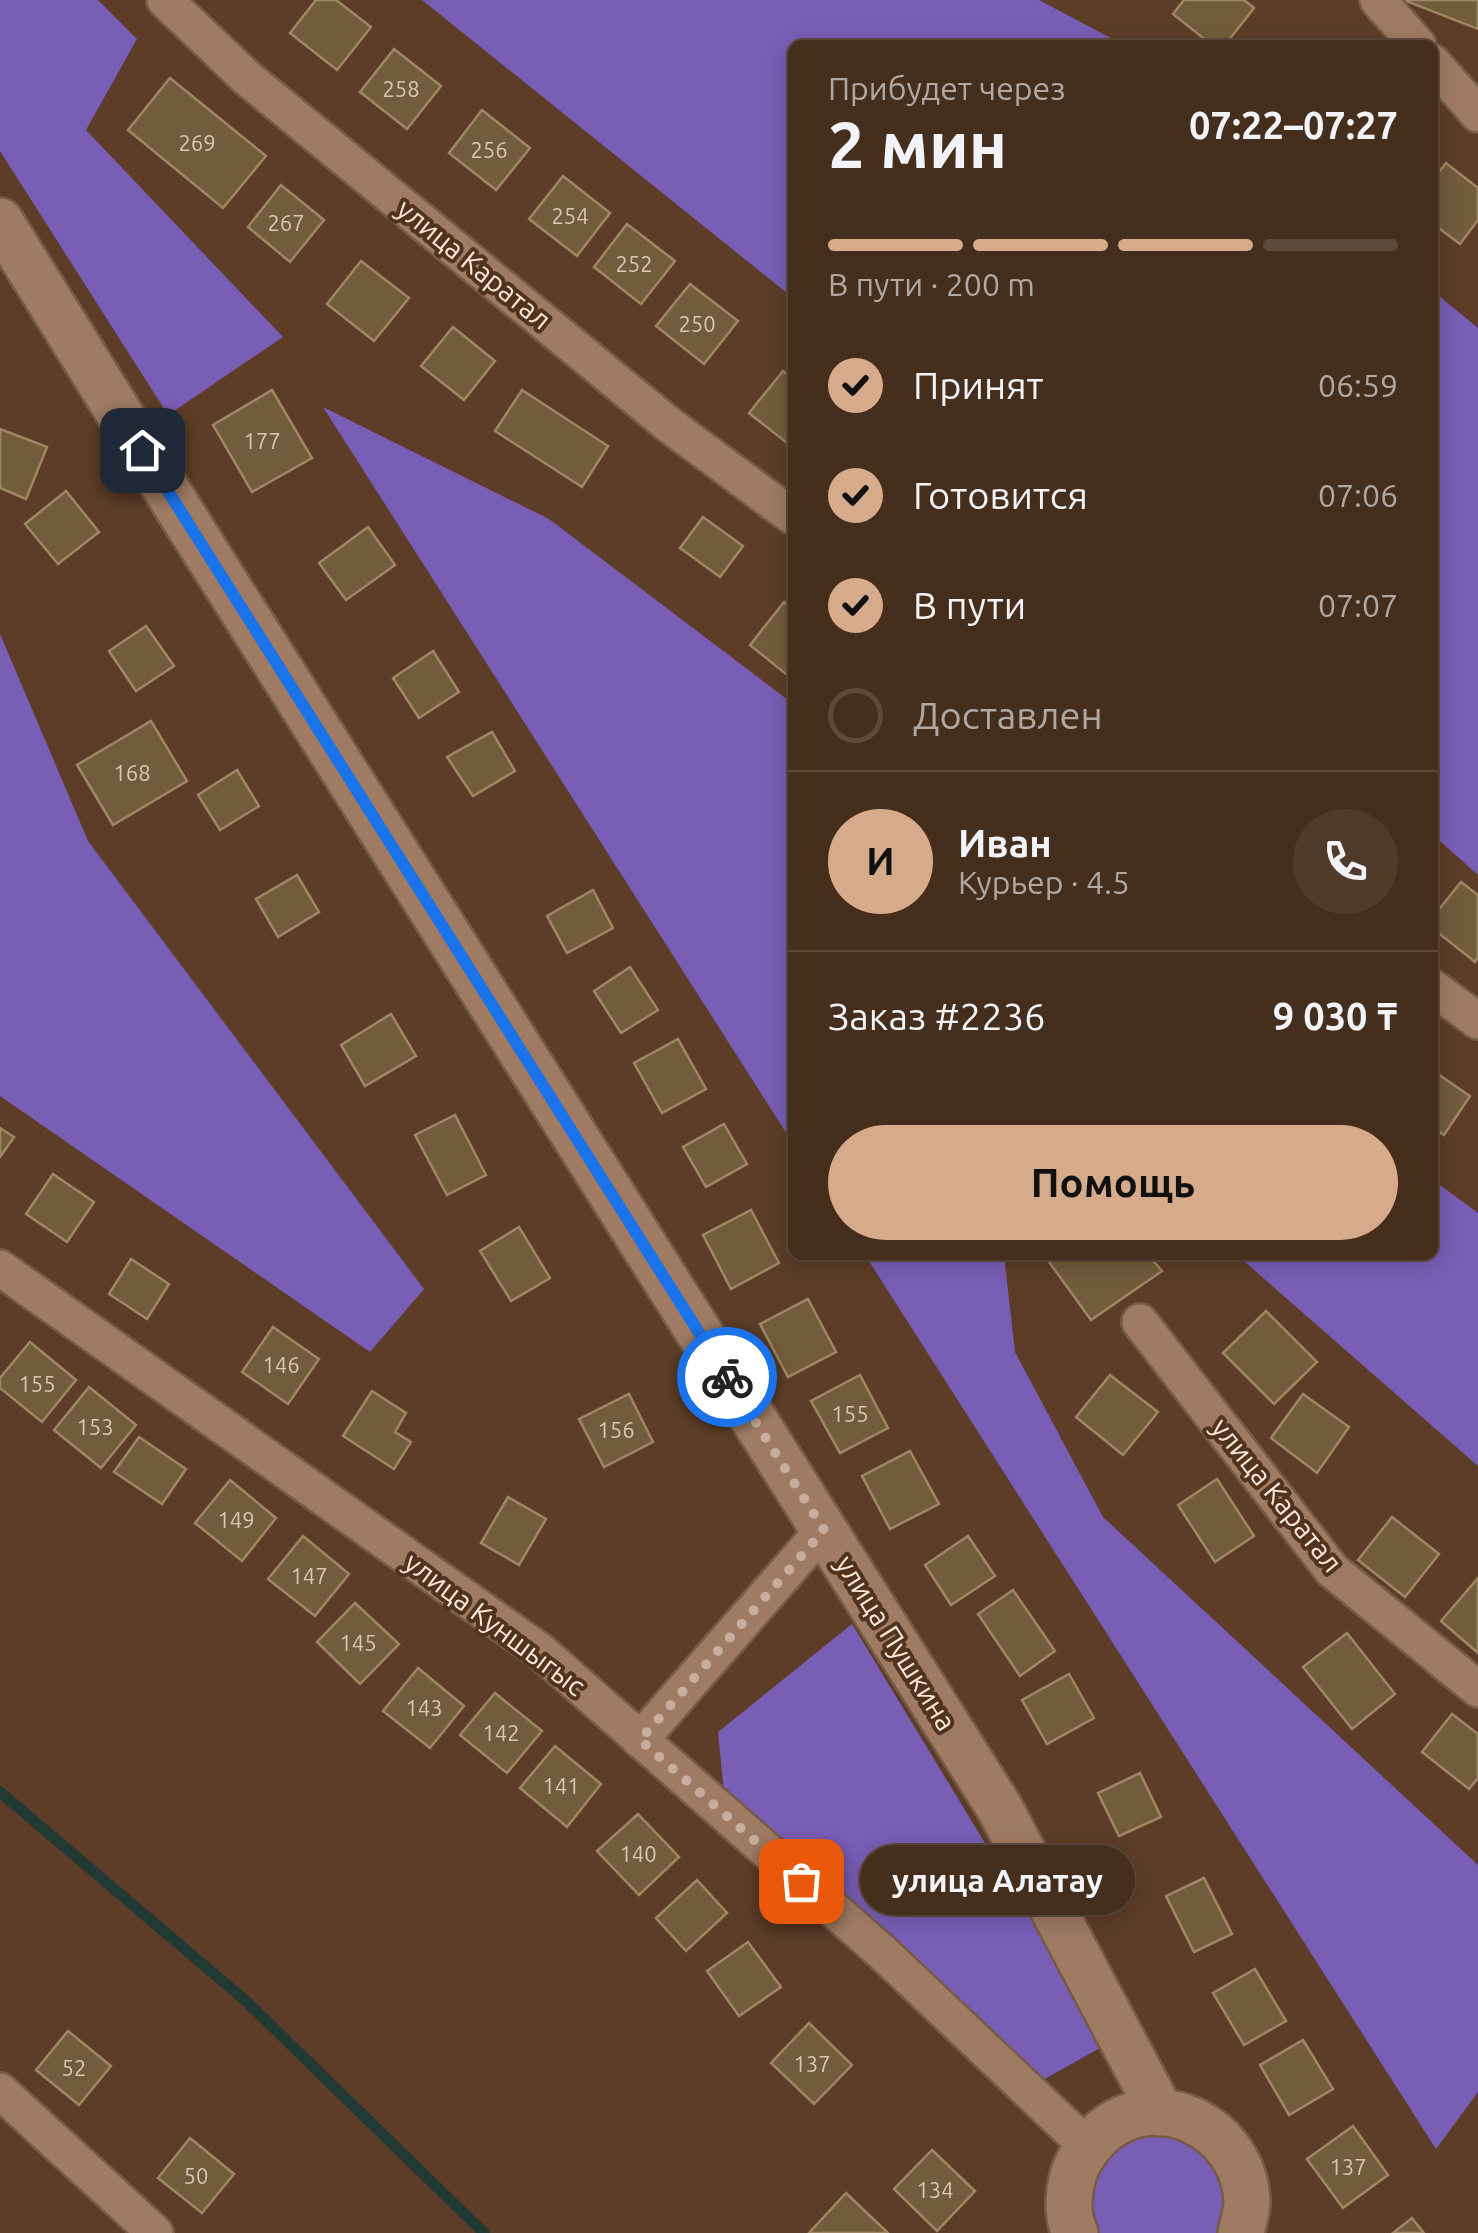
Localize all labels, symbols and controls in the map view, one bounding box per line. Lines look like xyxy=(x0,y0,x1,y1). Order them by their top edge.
text: Прибудет через xyxy=(828,70,1066,106)
house number: 258 xyxy=(382,76,420,101)
text: 07:22–07:27 xyxy=(1189,104,1398,146)
text: 2 мин xyxy=(828,107,1007,180)
house number: 269 xyxy=(178,130,216,155)
house number: 256 xyxy=(470,137,508,162)
street label: улица Каратал xyxy=(391,192,557,335)
house number: 254 xyxy=(551,203,589,228)
house number: 267 xyxy=(267,210,305,235)
house number: 252 xyxy=(615,251,653,276)
text: В пути · 200 m xyxy=(828,266,1035,302)
house number: 250 xyxy=(678,311,716,336)
icon: check xyxy=(828,358,883,413)
text: Принят xyxy=(913,364,1043,406)
text: 06:59 xyxy=(1318,367,1398,403)
pin xyxy=(100,408,185,493)
icon: home xyxy=(115,423,170,478)
house number: 177 xyxy=(243,428,281,453)
icon: check xyxy=(828,468,883,523)
text: Готовится xyxy=(913,474,1088,516)
text: 07:06 xyxy=(1318,477,1398,513)
icon: check xyxy=(828,578,883,633)
text: В пути xyxy=(913,584,1026,626)
text: 07:07 xyxy=(1318,587,1398,623)
text: Доставлен xyxy=(913,694,1103,736)
house number: 168 xyxy=(113,760,151,785)
button: phone xyxy=(1293,809,1398,914)
text: Иван xyxy=(958,822,1052,864)
text: И xyxy=(866,840,895,882)
text: Курьер · 4.5 xyxy=(958,864,1130,900)
text: Заказ #2236 xyxy=(828,995,1046,1037)
text: 9 030 ₸ xyxy=(1273,995,1398,1037)
button: Помощь xyxy=(828,1125,1398,1240)
courier xyxy=(677,1327,777,1427)
icon: bike xyxy=(700,1350,755,1405)
house number: 146 xyxy=(262,1352,300,1377)
house number: 155 xyxy=(18,1371,56,1396)
house number: 155 xyxy=(831,1401,869,1426)
street label: улица Каратал xyxy=(1206,1412,1349,1578)
house number: 153 xyxy=(76,1414,114,1439)
house number: 156 xyxy=(597,1417,635,1442)
house number: 149 xyxy=(217,1507,255,1532)
street label: улица Куншыгыс xyxy=(399,1546,592,1701)
street label: улица Пушкина xyxy=(830,1550,963,1736)
house number: 147 xyxy=(290,1563,328,1588)
house number: 145 xyxy=(339,1630,377,1655)
house number: 143 xyxy=(405,1695,443,1720)
house number: 142 xyxy=(482,1720,520,1745)
house number: 141 xyxy=(542,1773,580,1798)
pin xyxy=(759,1839,844,1924)
house number: 140 xyxy=(619,1841,657,1866)
callout: улица Алатау xyxy=(861,1846,1136,1916)
icon: bag xyxy=(774,1854,829,1909)
text: улица Алатау xyxy=(892,1862,1103,1898)
house number: 137 xyxy=(793,2051,831,2076)
house number: 52 xyxy=(62,2055,86,2080)
house number: 137 xyxy=(1329,2154,1367,2179)
house number: 50 xyxy=(184,2163,208,2188)
house number: 134 xyxy=(916,2177,954,2202)

